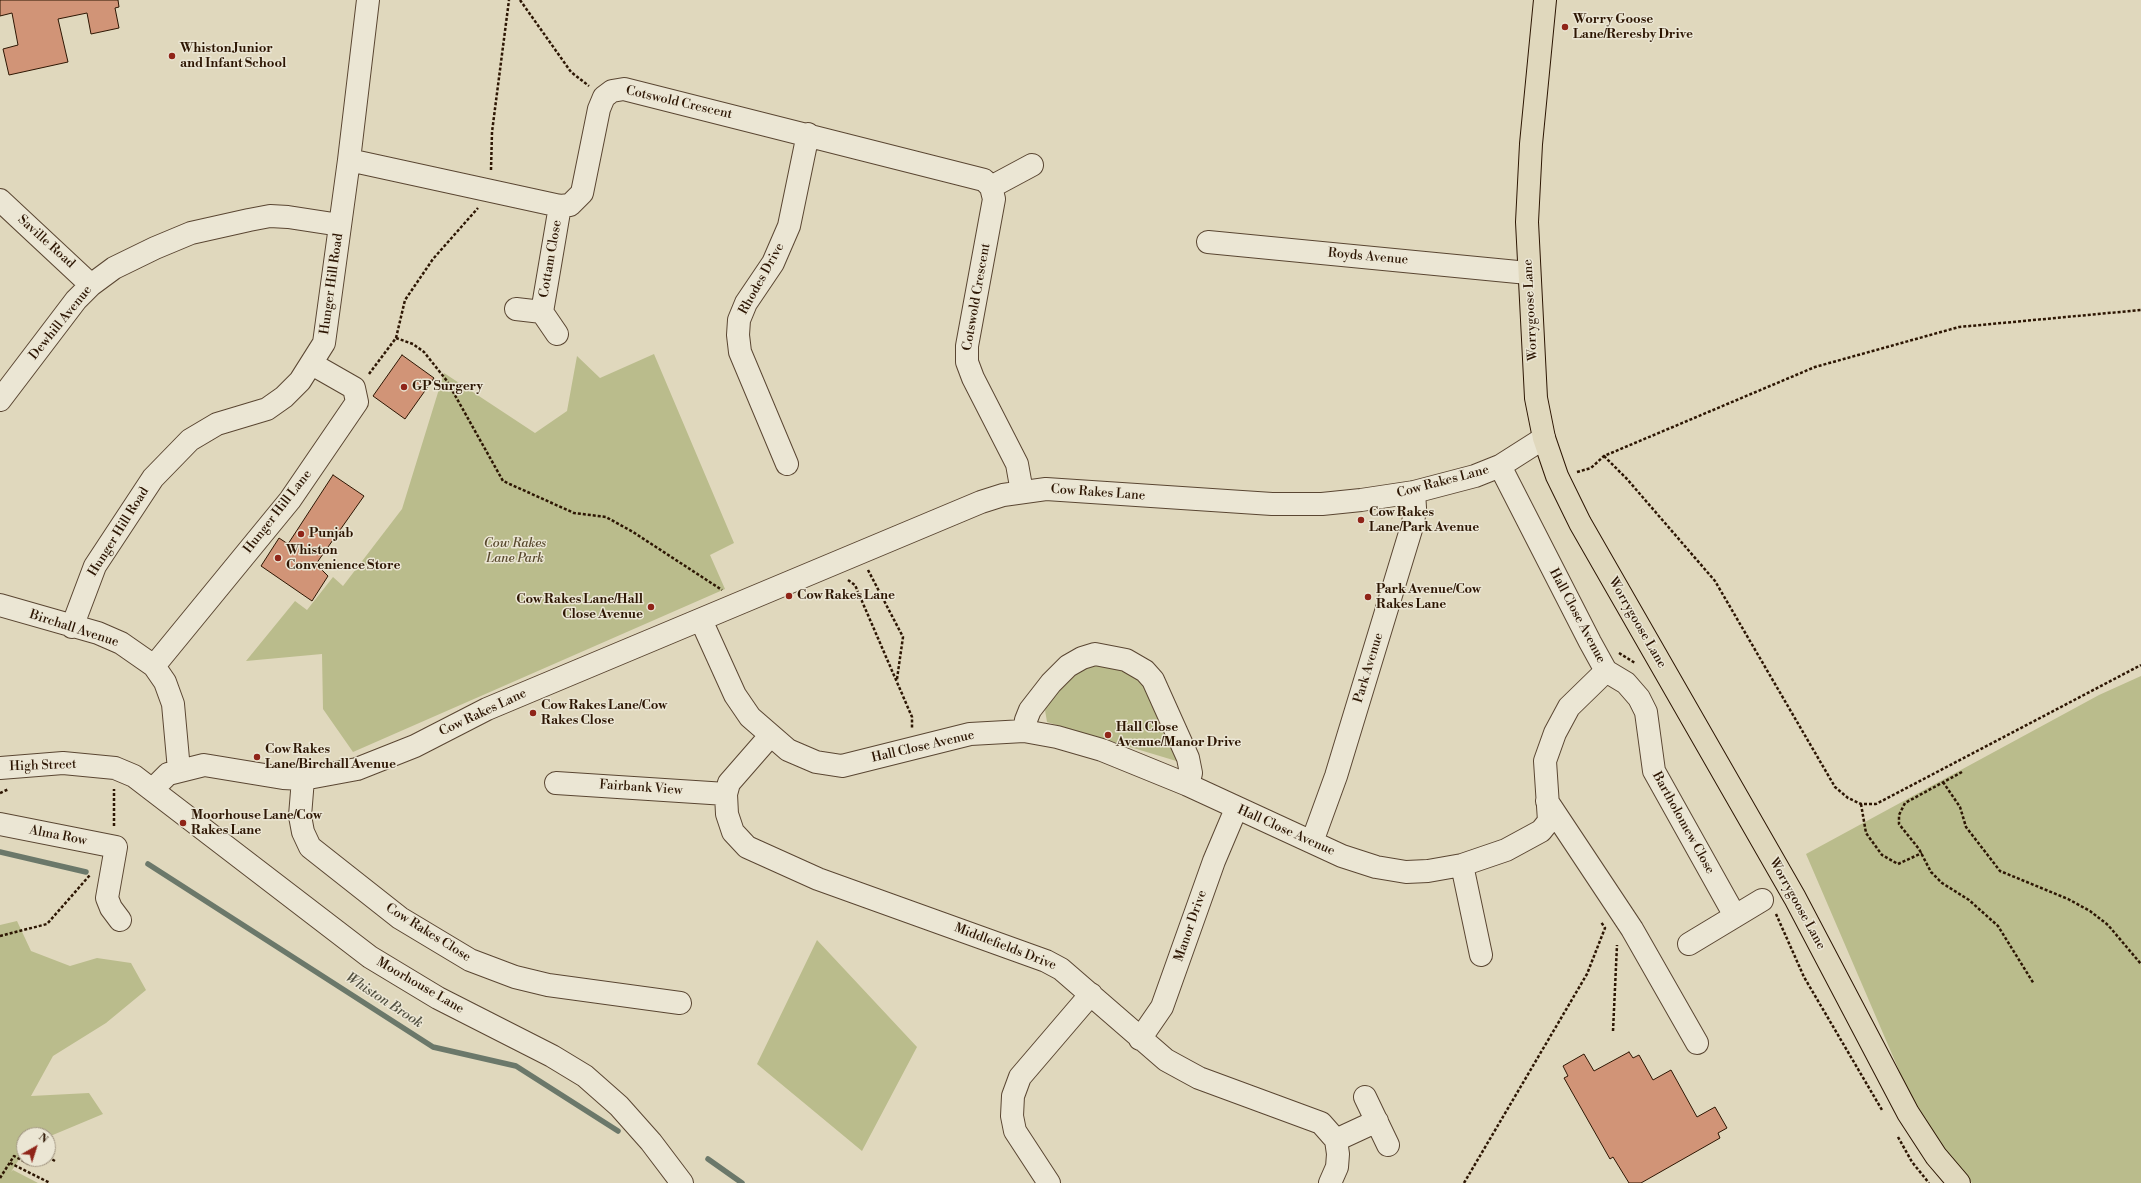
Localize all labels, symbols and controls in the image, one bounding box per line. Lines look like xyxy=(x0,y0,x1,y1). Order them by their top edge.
place label: Worry Goose Lane/Reresby Drive xyxy=(1573,12,1693,43)
marker: Worry Goose Lane/Reresby Drive xyxy=(1560,22,1570,32)
place label: Whiston Junior and Infant School xyxy=(180,41,286,72)
marker: Whiston Junior and Infant School xyxy=(167,51,177,61)
street label: Cotswold Crescent xyxy=(624,83,734,123)
street label: Saville Road xyxy=(14,212,78,272)
street label: Cottam Close xyxy=(536,219,566,299)
street label: Hunger Hill Road xyxy=(317,232,347,336)
street label: Rhodes Drive xyxy=(736,240,788,318)
street label: Cotswold Crescent xyxy=(960,242,994,352)
street label: Royds Avenue xyxy=(1327,246,1409,268)
street label: Worrygoose Lane xyxy=(1521,259,1541,361)
street label: Dewhill Avenue xyxy=(26,283,96,363)
place label: GP Surgery xyxy=(412,379,483,395)
marker: GP Surgery xyxy=(399,382,409,392)
street label: Cow Rakes Lane xyxy=(1395,462,1491,502)
street label: Hunger Hill Lane xyxy=(241,467,315,557)
street label: Cow Rakes Lane xyxy=(1050,482,1146,504)
street label: Hunger Hill Road xyxy=(85,485,153,579)
place label: Cow Rakes Lane/Park Avenue xyxy=(1369,505,1479,536)
marker: Cow Rakes Lane/Park Avenue xyxy=(1356,515,1366,525)
place label: Punjab xyxy=(309,526,354,542)
marker: Punjab xyxy=(296,529,306,539)
park label: Cow Rakes Lane Park xyxy=(484,536,546,567)
place label: Whiston Convenience Store xyxy=(286,543,400,574)
marker: Whiston Convenience Store xyxy=(273,553,283,563)
street label: Hall Close Avenue xyxy=(1545,566,1609,666)
street label: Worrygoose Lane xyxy=(1605,575,1669,671)
place label: Park Avenue/Cow Rakes Lane xyxy=(1376,582,1481,613)
place label: Cow Rakes Lane xyxy=(797,588,895,604)
marker: Cow Rakes Lane xyxy=(784,591,794,601)
place label: Cow Rakes Lane/Hall Close Avenue xyxy=(516,592,643,623)
marker: Park Avenue/Cow Rakes Lane xyxy=(1363,592,1373,602)
marker: Cow Rakes Lane/Hall Close Avenue xyxy=(646,602,656,612)
street label: Birchall Avenue xyxy=(27,607,121,651)
street label: Park Avenue xyxy=(1351,631,1387,705)
street label: Cow Rakes Lane xyxy=(437,686,529,740)
place label: Cow Rakes Lane/Cow Rakes Close xyxy=(541,698,667,729)
marker: Cow Rakes Lane/Cow Rakes Close xyxy=(528,708,538,718)
place label: Hall Close Avenue/Manor Drive xyxy=(1116,720,1241,751)
street label: Hall Close Avenue xyxy=(870,728,976,766)
marker: Hall Close Avenue/Manor Drive xyxy=(1103,730,1113,740)
place label: Cow Rakes Lane/Birchall Avenue xyxy=(265,742,396,773)
marker: Cow Rakes Lane/Birchall Avenue xyxy=(252,752,262,762)
street label: High Street xyxy=(9,757,77,775)
street label: Bartholomew Close xyxy=(1648,769,1718,877)
street label: Fairbank View xyxy=(599,777,683,799)
street label: Hall Close Avenue xyxy=(1235,802,1337,860)
place label: Moorhouse Lane/Cow Rakes Lane xyxy=(191,808,322,839)
marker: Moorhouse Lane/Cow Rakes Lane xyxy=(178,818,188,828)
street label: Alma Row xyxy=(28,823,88,849)
street label: Worrygoose Lane xyxy=(1765,856,1829,952)
street label: Manor Drive xyxy=(1171,888,1211,964)
street label: Cow Rakes Close xyxy=(383,901,473,965)
street label: Middlefields Drive xyxy=(952,920,1058,974)
street label: Moorhouse Lane xyxy=(373,955,467,1017)
water label: Whiston Brook xyxy=(342,970,426,1032)
north arrow xyxy=(16,1127,56,1167)
text: N xyxy=(35,1130,51,1147)

